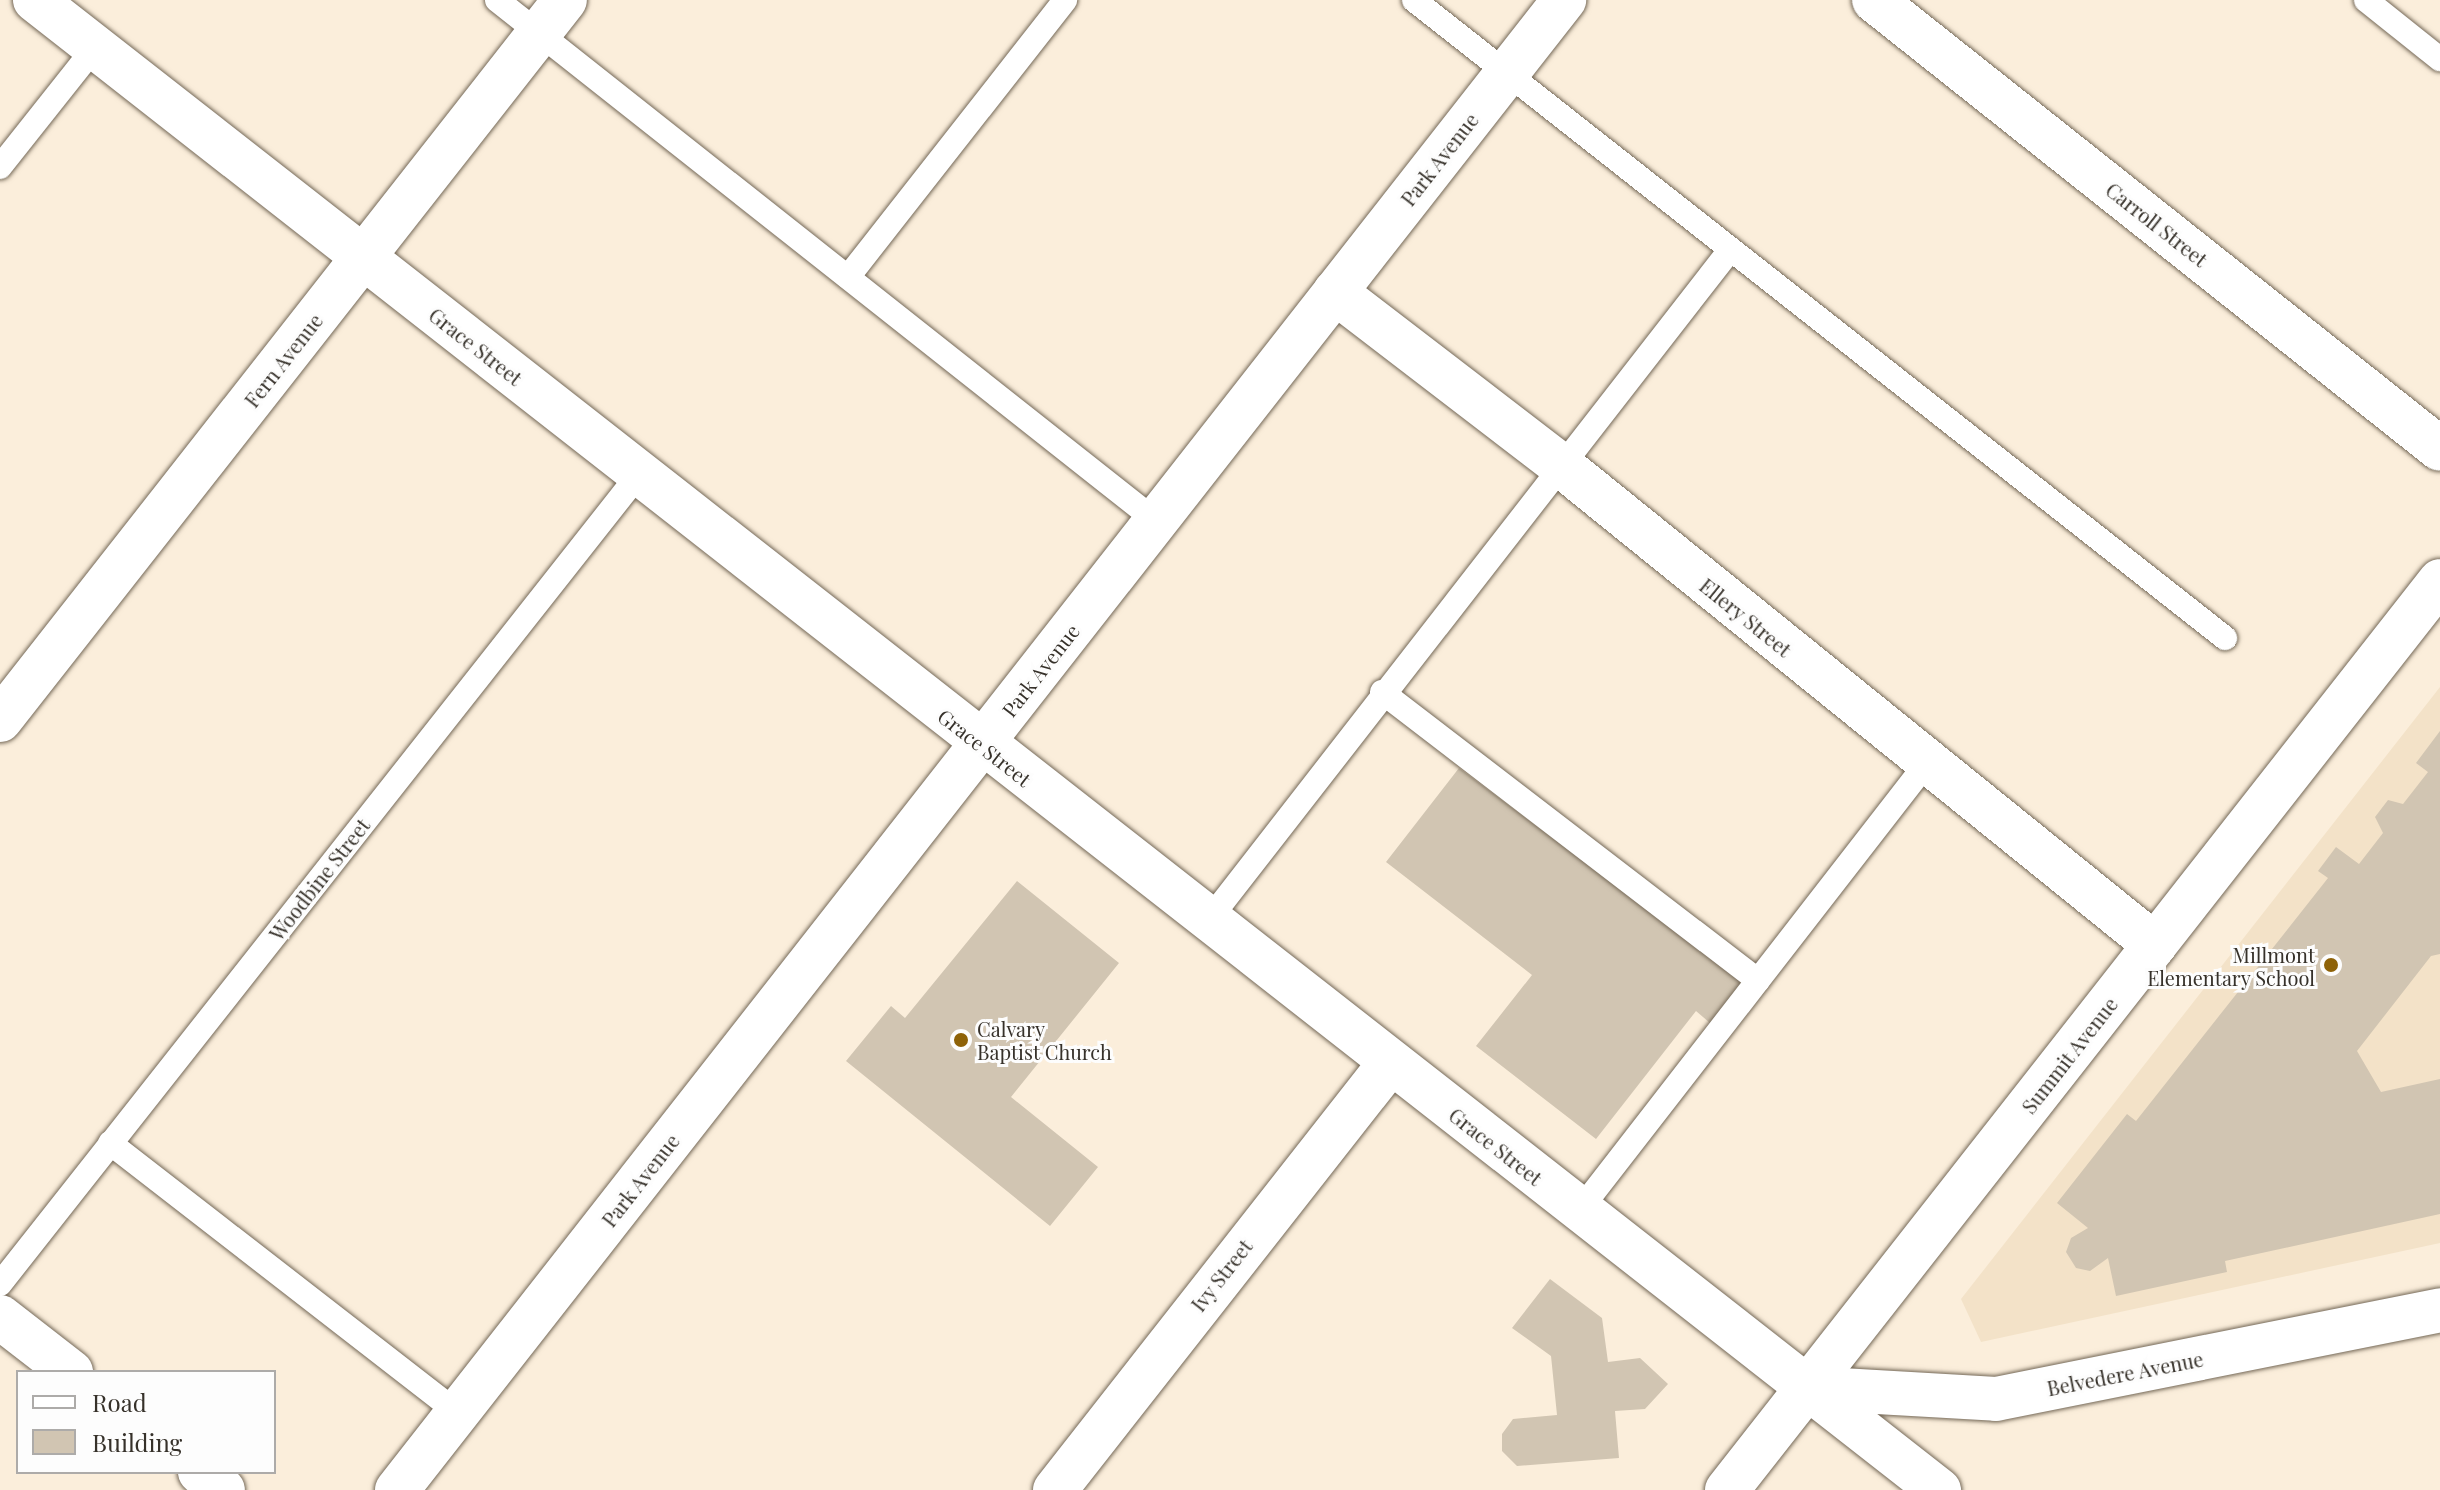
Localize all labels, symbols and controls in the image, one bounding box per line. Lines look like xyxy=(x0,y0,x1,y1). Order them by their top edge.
street label: Park Avenue xyxy=(1395,107,1483,211)
street label: Carroll Street xyxy=(2102,177,2212,271)
street label: Grace Street xyxy=(425,302,527,390)
street label: Fern Avenue xyxy=(239,308,327,412)
street label: Ellery Street xyxy=(1695,573,1797,661)
street label: Park Avenue xyxy=(996,618,1084,722)
street label: Grace Street xyxy=(934,703,1036,791)
street label: Woodbine Street xyxy=(264,813,374,945)
place label: Millmont Elementary School xyxy=(2147,942,2315,989)
marker: Millmont Elementary School xyxy=(2322,956,2340,974)
street label: Summit Avenue xyxy=(2016,992,2122,1118)
place label: Calvary Baptist Church xyxy=(977,1016,1112,1063)
marker: Calvary Baptist Church xyxy=(952,1031,970,1049)
street label: Grace Street xyxy=(1445,1102,1547,1190)
street label: Park Avenue xyxy=(596,1128,684,1232)
street label: Ivy Street xyxy=(1185,1234,1257,1316)
street label: Belvedere Avenue xyxy=(2044,1346,2206,1400)
legend xyxy=(16,1370,276,1474)
text: Road xyxy=(92,1386,147,1418)
text: Building xyxy=(92,1426,182,1458)

